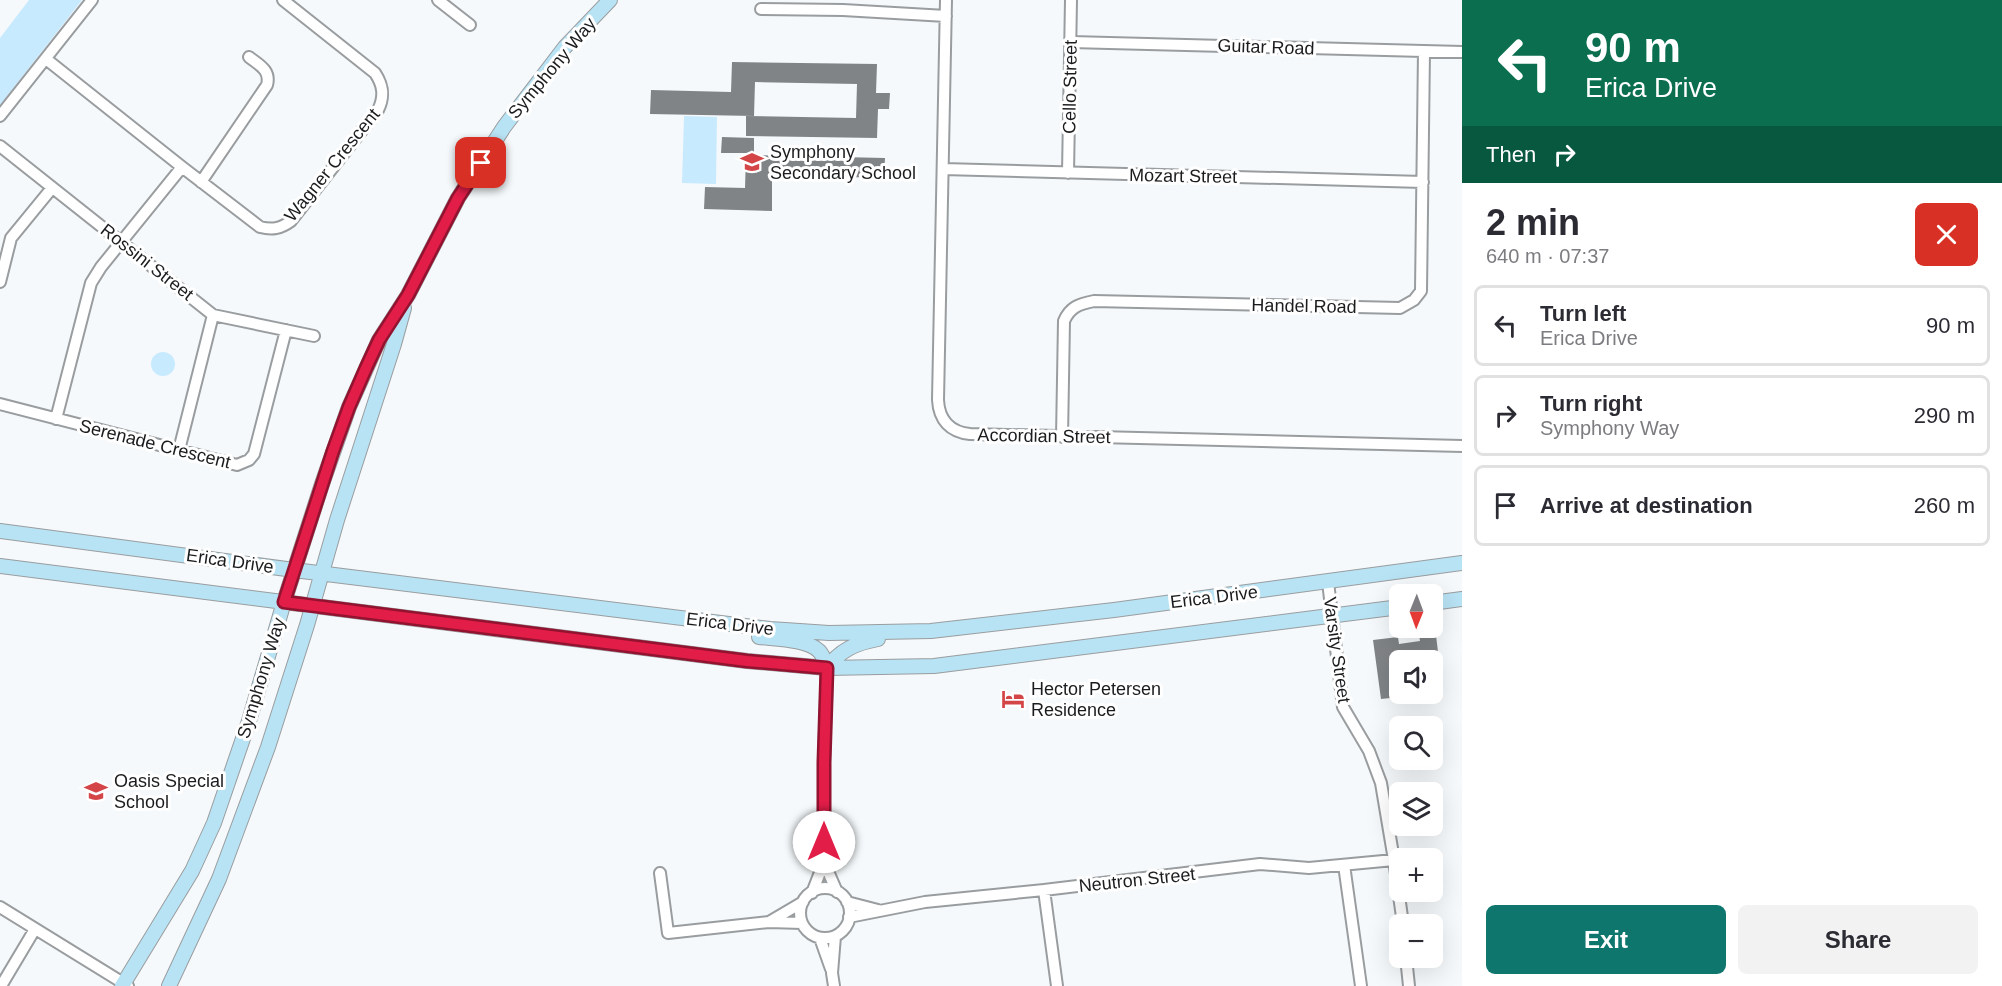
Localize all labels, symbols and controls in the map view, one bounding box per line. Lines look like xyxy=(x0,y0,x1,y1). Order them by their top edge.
street label: Symphony Way xyxy=(504,14,600,122)
icon: left xyxy=(1486,24,1564,102)
text: 90 m xyxy=(1585,24,1681,71)
street label: Guitar Road xyxy=(1217,35,1315,59)
street label: Cello Street xyxy=(1059,40,1081,134)
text: Erica Drive xyxy=(1585,73,1717,103)
street label: Wagner Crescent xyxy=(280,105,384,225)
pin xyxy=(455,137,506,188)
icon: right xyxy=(1548,138,1581,171)
place label: Symphony Secondary School xyxy=(770,142,916,183)
text: Then xyxy=(1486,142,1536,167)
icon: arrive xyxy=(464,146,497,179)
school or university icon: Symphony Secondary School xyxy=(739,149,765,175)
street label: Mozart Street xyxy=(1129,165,1237,187)
text: 2 min xyxy=(1486,202,1580,243)
button: close xyxy=(1915,203,1978,266)
street label: Rossini Street xyxy=(97,220,197,304)
text: 640 m · 07:37 xyxy=(1486,245,1609,267)
street label: Handel Road xyxy=(1251,295,1357,317)
text: Turn left xyxy=(1540,301,1626,326)
icon: left xyxy=(1489,309,1522,342)
text: 90 m xyxy=(1926,313,1975,338)
text: Erica Drive xyxy=(1540,327,1638,349)
text: Turn right xyxy=(1540,391,1642,416)
icon: right xyxy=(1489,399,1522,432)
text: 290 m xyxy=(1914,403,1975,428)
street label: Serenade Crescent xyxy=(77,416,233,472)
text: Symphony Way xyxy=(1540,417,1679,439)
street label: Accordian Street xyxy=(977,425,1111,447)
icon: arrive xyxy=(1489,489,1522,522)
text: Arrive at destination xyxy=(1540,493,1753,518)
text: 260 m xyxy=(1914,493,1975,518)
street label: Erica Drive xyxy=(185,545,275,577)
street label: Erica Drive xyxy=(1169,582,1259,612)
north arrow xyxy=(1389,584,1443,638)
map controls xyxy=(1389,584,1443,968)
street label: Varsity Street xyxy=(1320,596,1354,704)
street label: Erica Drive xyxy=(685,609,775,639)
street label: Symphony Way xyxy=(233,615,289,741)
button: sound xyxy=(1389,650,1443,704)
place label: Hector Petersen Residence xyxy=(1031,679,1161,720)
hotel icon: Hector Petersen Residence xyxy=(1000,686,1026,712)
button: search xyxy=(1389,716,1443,770)
place label: Oasis Special School xyxy=(114,771,224,812)
school or university icon: Oasis Special School xyxy=(83,778,109,804)
button: layers xyxy=(1389,782,1443,836)
position arrow xyxy=(792,810,856,874)
button: + xyxy=(1389,848,1443,902)
street label: Neutron Street xyxy=(1078,864,1196,896)
button: Exit xyxy=(1486,905,1726,974)
button: Share xyxy=(1738,905,1978,974)
button: − xyxy=(1389,914,1443,968)

